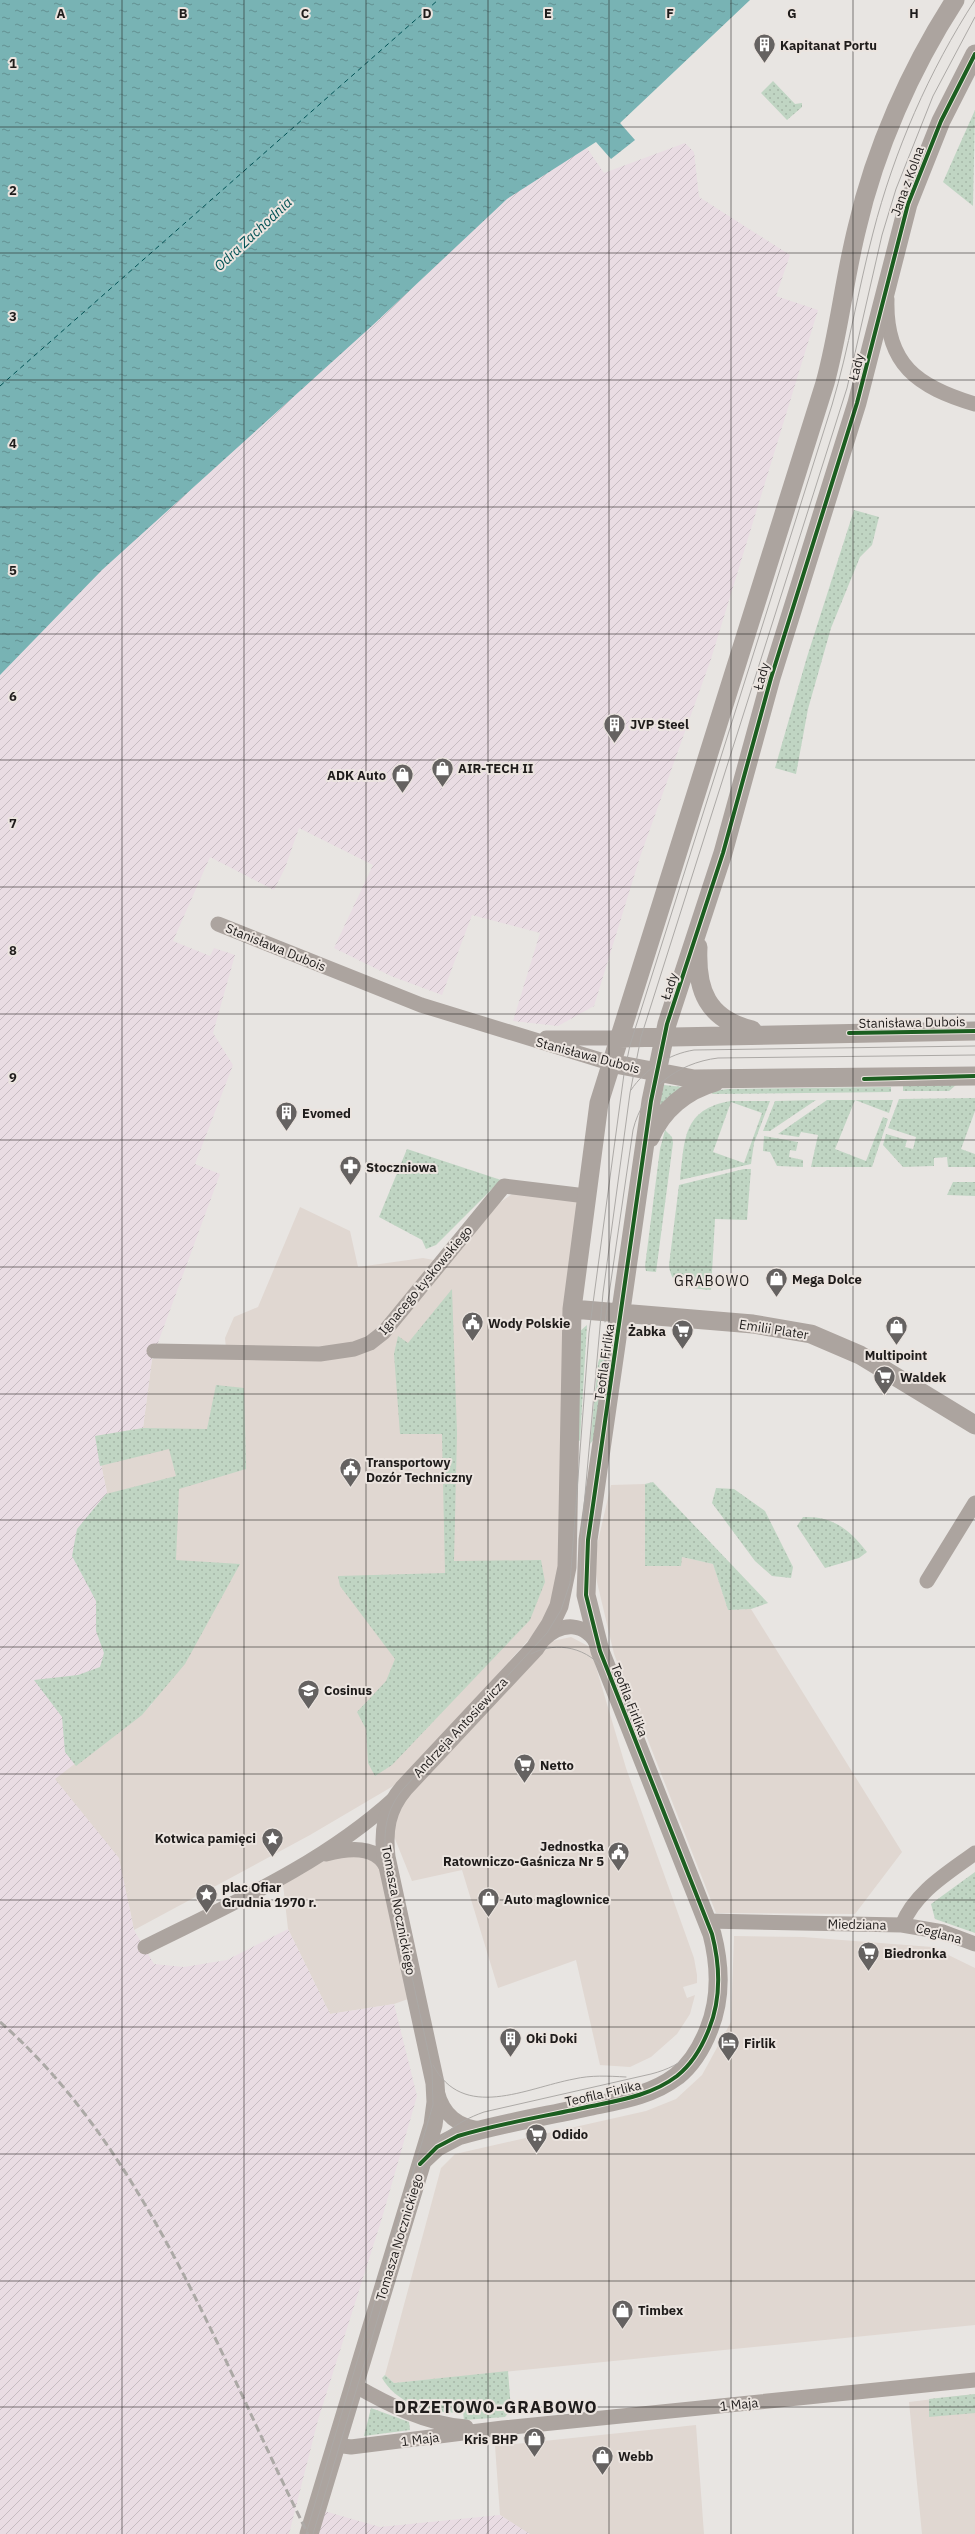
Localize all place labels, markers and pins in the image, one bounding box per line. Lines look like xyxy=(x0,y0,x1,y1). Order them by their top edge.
building icon: Kapitanat Portu xyxy=(751,32,777,65)
place label: Kapitanat Portu xyxy=(780,37,877,54)
building icon: JVP Steel xyxy=(601,711,627,744)
place label: JVP Steel xyxy=(630,716,689,733)
shop icon: AIR-TECH II xyxy=(429,755,455,788)
place label: AIR-TECH II xyxy=(458,760,533,777)
shop icon: ADK Auto xyxy=(389,762,415,795)
place label: ADK Auto xyxy=(327,767,386,784)
building icon: Evomed xyxy=(274,1100,300,1133)
place label: Evomed xyxy=(302,1105,351,1122)
pharmacy icon: Stoczniowa xyxy=(337,1154,363,1187)
place label: Stoczniowa xyxy=(366,1159,437,1176)
shop icon: Mega Dolce xyxy=(763,1266,789,1299)
place label: Mega Dolce xyxy=(792,1271,862,1288)
public building icon: Wody Polskie xyxy=(459,1310,485,1343)
shop icon: Multipoint xyxy=(883,1314,909,1347)
place label: Wody Polskie xyxy=(488,1315,570,1332)
supermarket icon: Żabka xyxy=(669,1318,695,1351)
place label: Żabka xyxy=(628,1323,666,1340)
place label: Multipoint xyxy=(865,1347,927,1364)
supermarket icon: Waldek xyxy=(872,1364,898,1397)
place label: Waldek xyxy=(900,1369,947,1386)
place label: Transportowy Dozór Techniczny xyxy=(366,1454,473,1486)
public building icon: Transportowy Dozór Techniczny xyxy=(338,1456,364,1489)
school or university icon: Cosinus xyxy=(296,1677,322,1710)
place label: Cosinus xyxy=(324,1682,373,1699)
supermarket icon: Netto xyxy=(512,1752,538,1785)
place label: Netto xyxy=(540,1757,574,1774)
place icon: Kotwica pamięci xyxy=(259,1825,285,1858)
place label: Kotwica pamięci xyxy=(155,1830,256,1847)
place label: Jednostka Ratowniczo-Gaśnicza Nr 5 xyxy=(443,1838,604,1870)
public building icon: Jednostka Ratowniczo-Gaśnicza Nr 5 xyxy=(606,1840,632,1873)
place label: plac Ofiar Grudnia 1970 r. xyxy=(222,1879,317,1911)
place icon: plac Ofiar Grudnia 1970 r. xyxy=(194,1881,220,1914)
shop icon: Auto maglownice xyxy=(475,1886,501,1919)
place label: Auto maglownice xyxy=(504,1891,610,1908)
supermarket icon: Biedronka xyxy=(855,1940,881,1973)
place label: Biedronka xyxy=(884,1945,947,1962)
building icon: Oki Doki xyxy=(498,2025,524,2058)
place label: Oki Doki xyxy=(526,2030,577,2047)
hotel icon: Firlik xyxy=(715,2030,741,2063)
place label: Firlik xyxy=(744,2035,776,2052)
supermarket icon: Odido xyxy=(523,2121,549,2154)
place label: Odido xyxy=(552,2126,588,2143)
shop icon: Timbex xyxy=(609,2297,635,2330)
place label: Timbex xyxy=(638,2302,684,2319)
shop icon: Kris BHP xyxy=(521,2426,547,2459)
place label: Kris BHP xyxy=(464,2431,518,2448)
shop icon: Webb xyxy=(589,2443,615,2476)
place label: Webb xyxy=(618,2448,654,2465)

